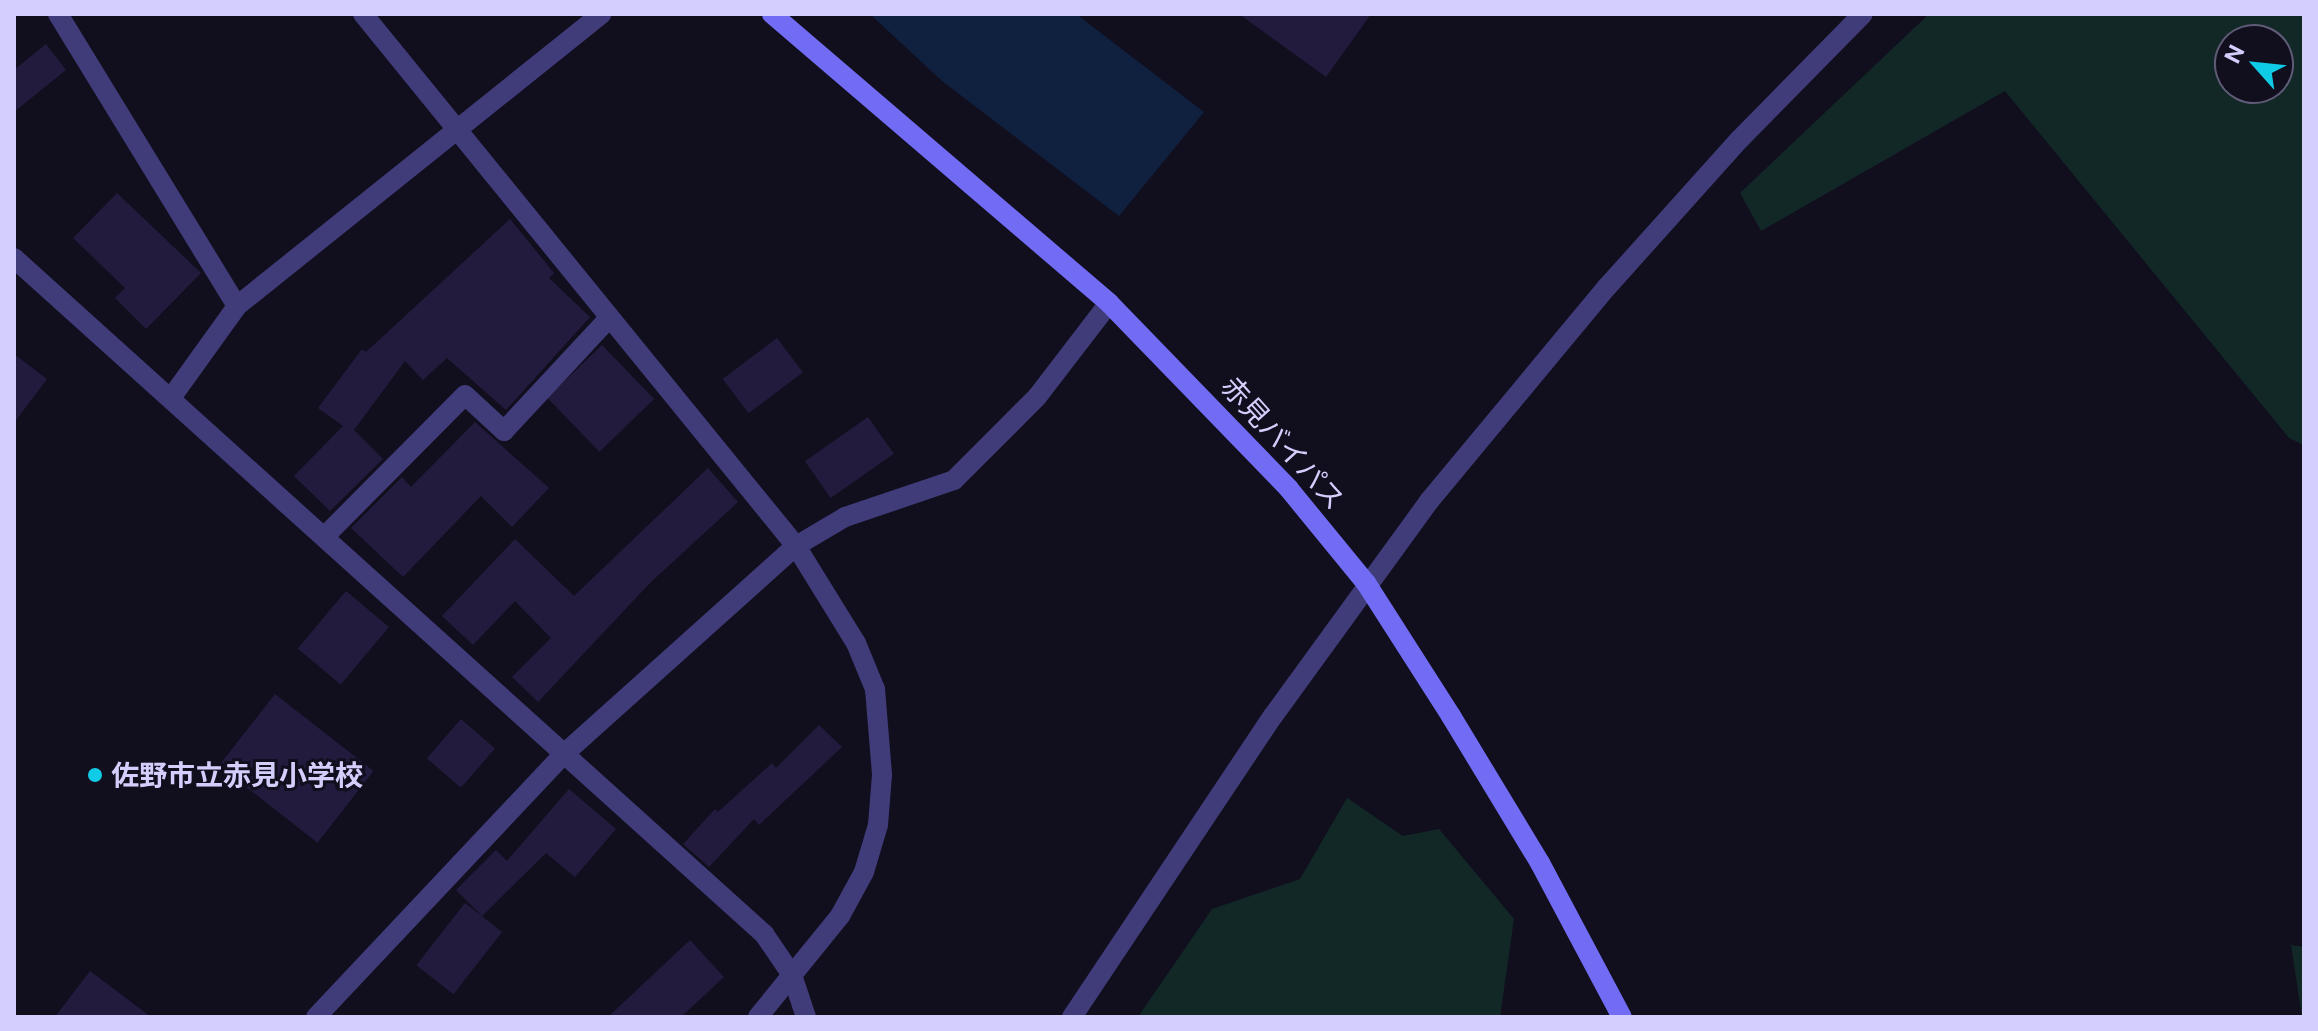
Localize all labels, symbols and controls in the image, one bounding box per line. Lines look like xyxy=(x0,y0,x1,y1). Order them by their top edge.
north arrow xyxy=(2214,24,2294,104)
text: N xyxy=(2219,40,2250,68)
street label: 赤見バイパス xyxy=(1214,369,1352,517)
place label: 佐野市立赤見小学校 xyxy=(111,758,363,792)
marker: 佐野市立赤見小学校 xyxy=(86,766,104,784)

